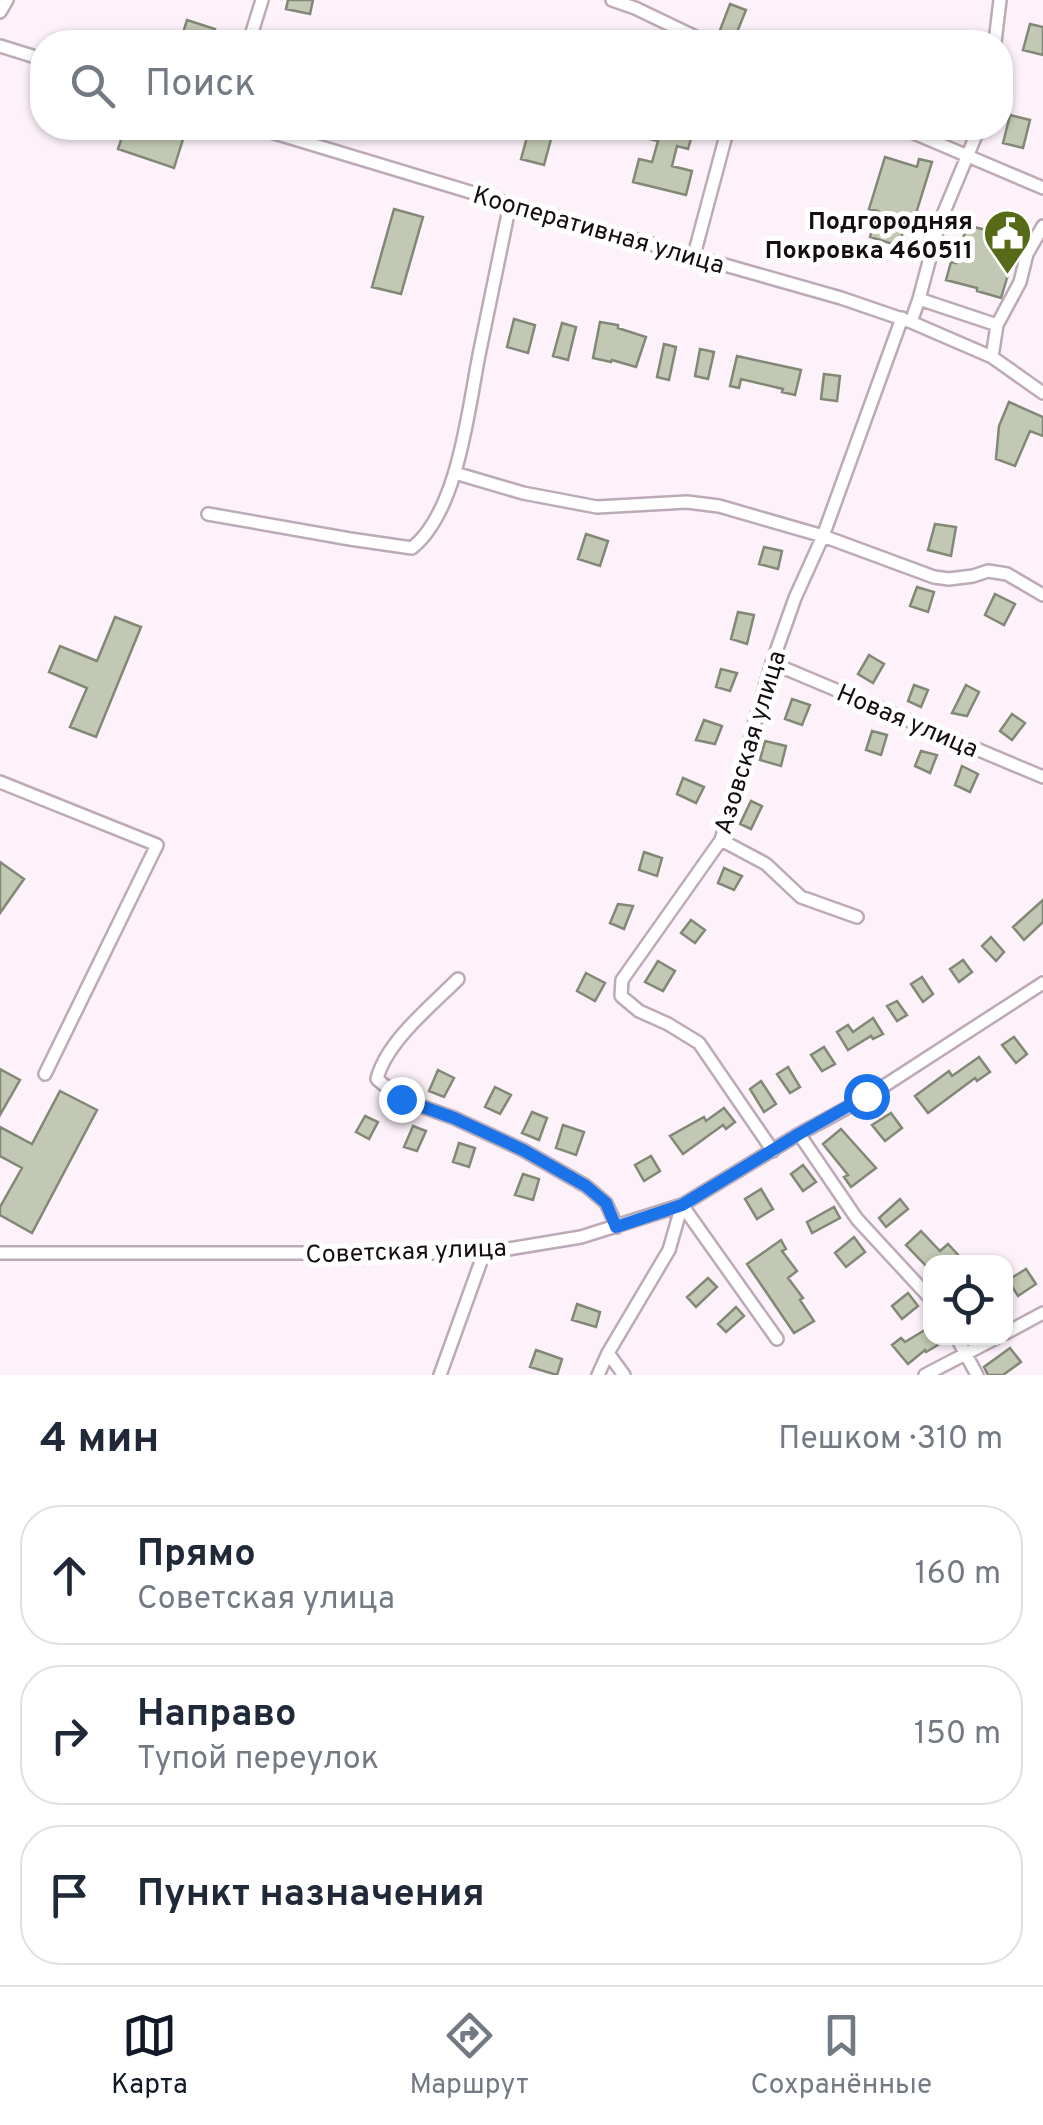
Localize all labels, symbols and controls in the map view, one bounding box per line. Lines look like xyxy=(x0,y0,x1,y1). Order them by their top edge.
search box xyxy=(30,30,1013,140)
icon: search xyxy=(65,58,120,113)
text: Поиск xyxy=(145,61,256,110)
street label: Кооперативная улица xyxy=(469,181,728,283)
place label: Подгородняя Покровка 460511 xyxy=(765,207,973,268)
public building icon: Подгородняя Покровка 460511 xyxy=(982,208,1034,276)
street label: Азовская улица xyxy=(709,647,795,839)
street label: Новая улица xyxy=(831,679,982,767)
route start xyxy=(844,1074,890,1120)
route end xyxy=(379,1077,425,1123)
street label: Советская улица xyxy=(305,1233,507,1273)
map controls xyxy=(923,1255,1013,1345)
button: locate xyxy=(923,1255,1013,1345)
text: 4 мин xyxy=(40,1414,159,1467)
text: Пешком · 310 m xyxy=(778,1420,1003,1460)
text: Прямо xyxy=(137,1531,256,1580)
icon: ahead xyxy=(42,1548,97,1603)
text: 160 m xyxy=(915,1555,1001,1595)
text: Советская улица xyxy=(137,1580,395,1620)
text: Направо xyxy=(137,1691,297,1740)
icon: right xyxy=(42,1708,97,1763)
text: 150 m xyxy=(914,1715,1001,1755)
text: Тупой переулок xyxy=(137,1740,379,1780)
icon: arrive xyxy=(42,1868,97,1923)
text: Пункт назначения xyxy=(137,1871,485,1920)
tab: Карта xyxy=(111,2008,188,2104)
tab: Маршрут xyxy=(409,2008,529,2104)
tab: Сохранённые xyxy=(750,2008,932,2104)

